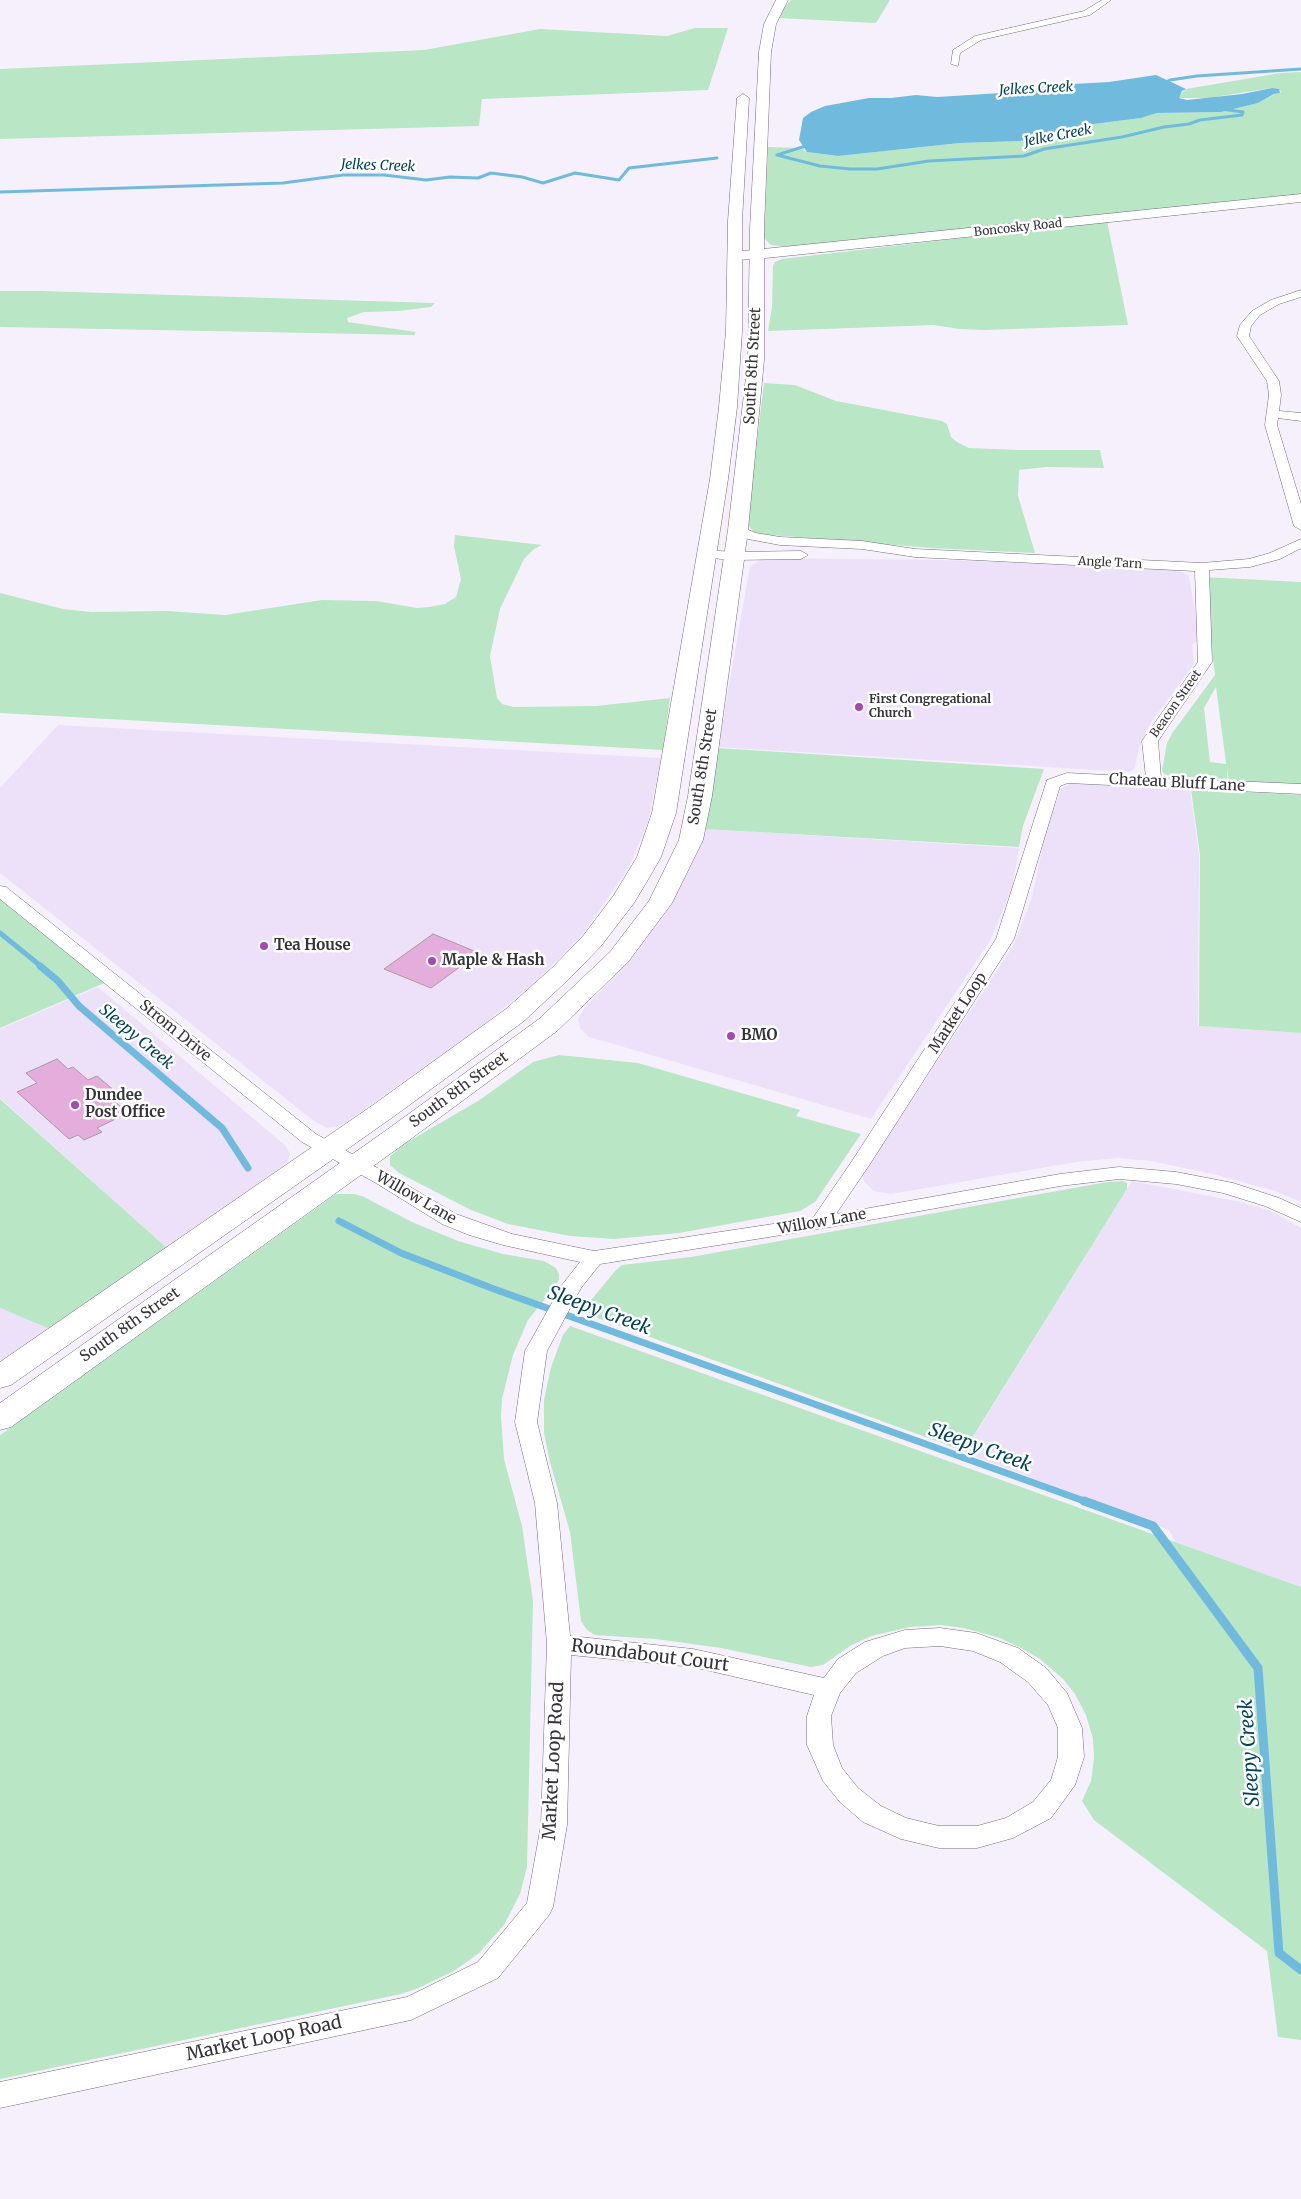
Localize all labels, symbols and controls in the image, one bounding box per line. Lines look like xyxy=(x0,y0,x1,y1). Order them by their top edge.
water label: Jelkes Creek xyxy=(998,79,1074,99)
water label: Jelke Creek xyxy=(1023,121,1093,151)
water label: Jelkes Creek xyxy=(341,156,415,176)
street label: Boncosky Road xyxy=(973,216,1063,240)
street label: South 8th Street xyxy=(741,307,765,425)
street label: Angle Tarn xyxy=(1078,554,1142,572)
street label: Beacon Street xyxy=(1147,667,1205,741)
place label: First Congregational Church xyxy=(869,693,991,721)
marker: First Congregational Church xyxy=(853,701,865,713)
street label: South 8th Street xyxy=(685,708,721,826)
street label: Chateau Bluff Lane xyxy=(1109,770,1245,796)
place label: Tea House xyxy=(274,937,351,955)
marker: Tea House xyxy=(258,940,270,952)
place label: Maple & Hash xyxy=(442,952,544,970)
marker: Maple & Hash xyxy=(426,955,438,967)
street label: Market Loop xyxy=(925,969,991,1057)
street label: Strom Drive xyxy=(135,997,215,1065)
water label: Sleepy Creek xyxy=(95,1000,177,1074)
place label: BMO xyxy=(741,1027,777,1045)
marker: BMO xyxy=(725,1030,737,1042)
street label: South 8th Street xyxy=(406,1048,512,1132)
place label: Dundee Post Office xyxy=(85,1087,165,1122)
marker: Dundee Post Office xyxy=(69,1099,81,1111)
street label: Willow Lane xyxy=(373,1168,459,1228)
street label: Willow Lane xyxy=(776,1205,868,1239)
water label: Sleepy Creek xyxy=(544,1282,654,1340)
street label: South 8th Street xyxy=(77,1284,183,1366)
water label: Sleepy Creek xyxy=(925,1419,1035,1477)
street label: Roundabout Court xyxy=(570,1636,730,1676)
street label: Market Loop Road xyxy=(539,1681,569,1841)
water label: Sleepy Creek xyxy=(1235,1698,1265,1808)
street label: Market Loop Road xyxy=(184,2012,344,2066)

